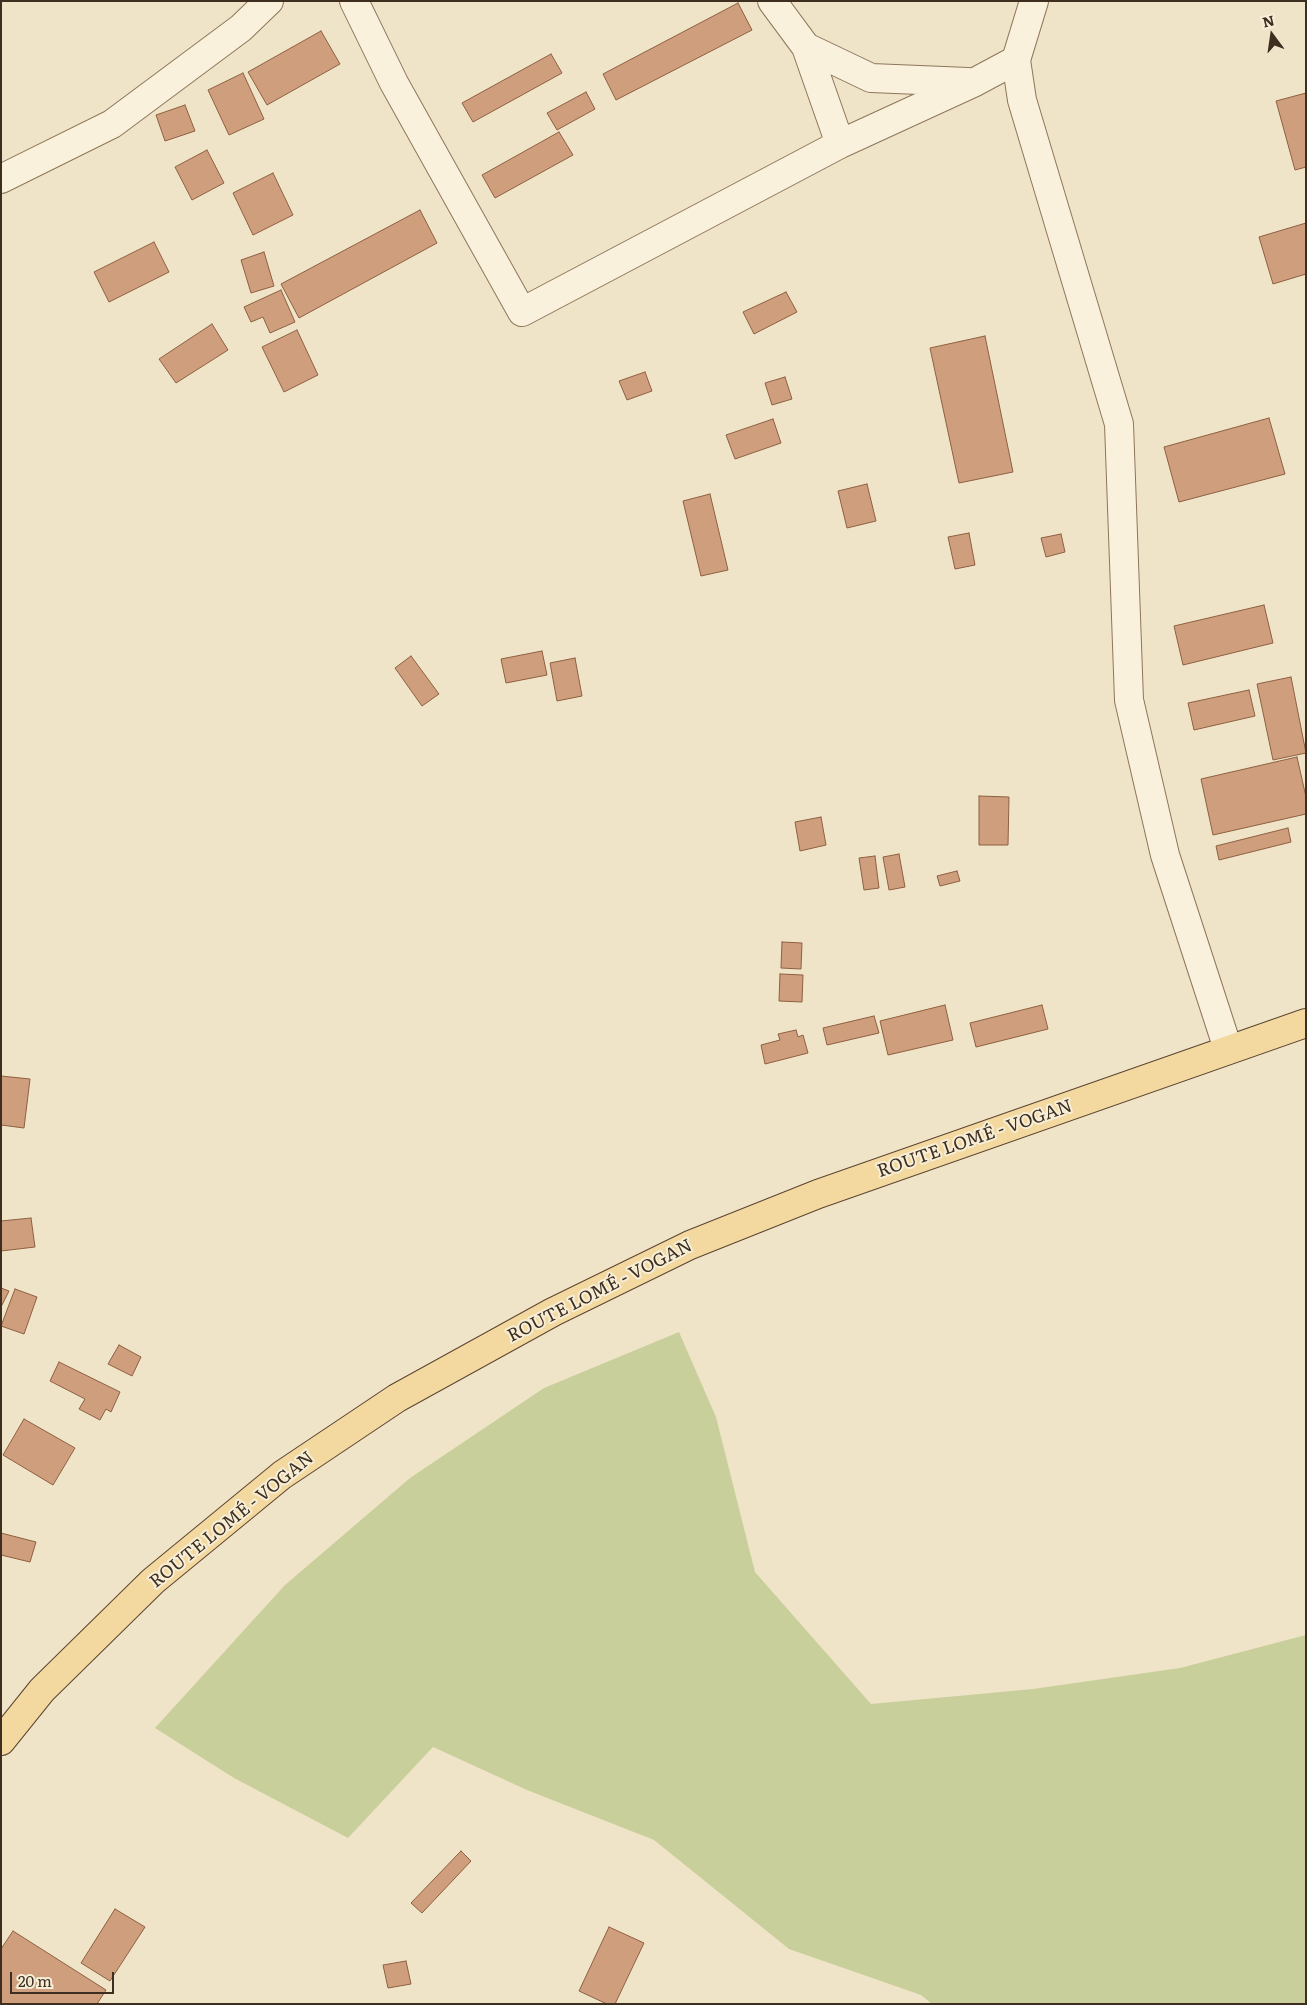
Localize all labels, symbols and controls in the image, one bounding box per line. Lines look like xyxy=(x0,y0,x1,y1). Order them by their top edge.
text: N xyxy=(1260,9,1276,32)
north arrow xyxy=(1247,10,1297,60)
street label: ROUTE LOMÉ - VOGAN xyxy=(875,1095,1075,1183)
street label: ROUTE LOMÉ - VOGAN xyxy=(504,1235,696,1347)
street label: ROUTE LOMÉ - VOGAN xyxy=(146,1447,318,1593)
scale bar xyxy=(12,1962,116,1994)
text: 20 m xyxy=(18,1969,52,1992)

